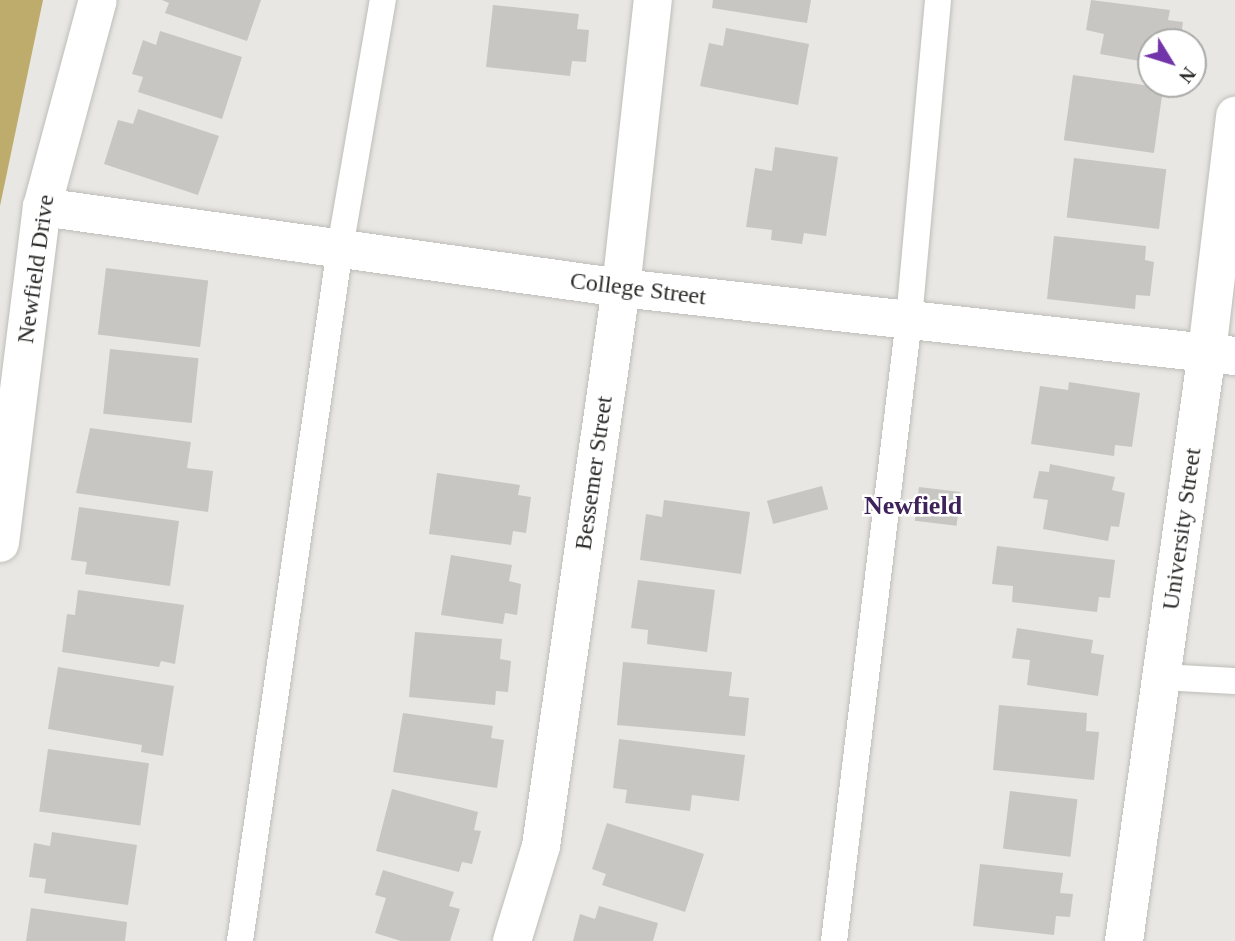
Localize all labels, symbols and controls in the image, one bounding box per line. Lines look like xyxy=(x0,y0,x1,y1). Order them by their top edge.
north arrow xyxy=(1137,28,1207,98)
text: N xyxy=(1175,63,1200,87)
street label: Newfield Drive xyxy=(11,193,61,345)
street label: College Street xyxy=(568,266,708,312)
street label: Bessemer Street xyxy=(569,394,619,552)
street label: University Street xyxy=(1156,446,1208,612)
district label: Newfield xyxy=(864,490,962,522)

